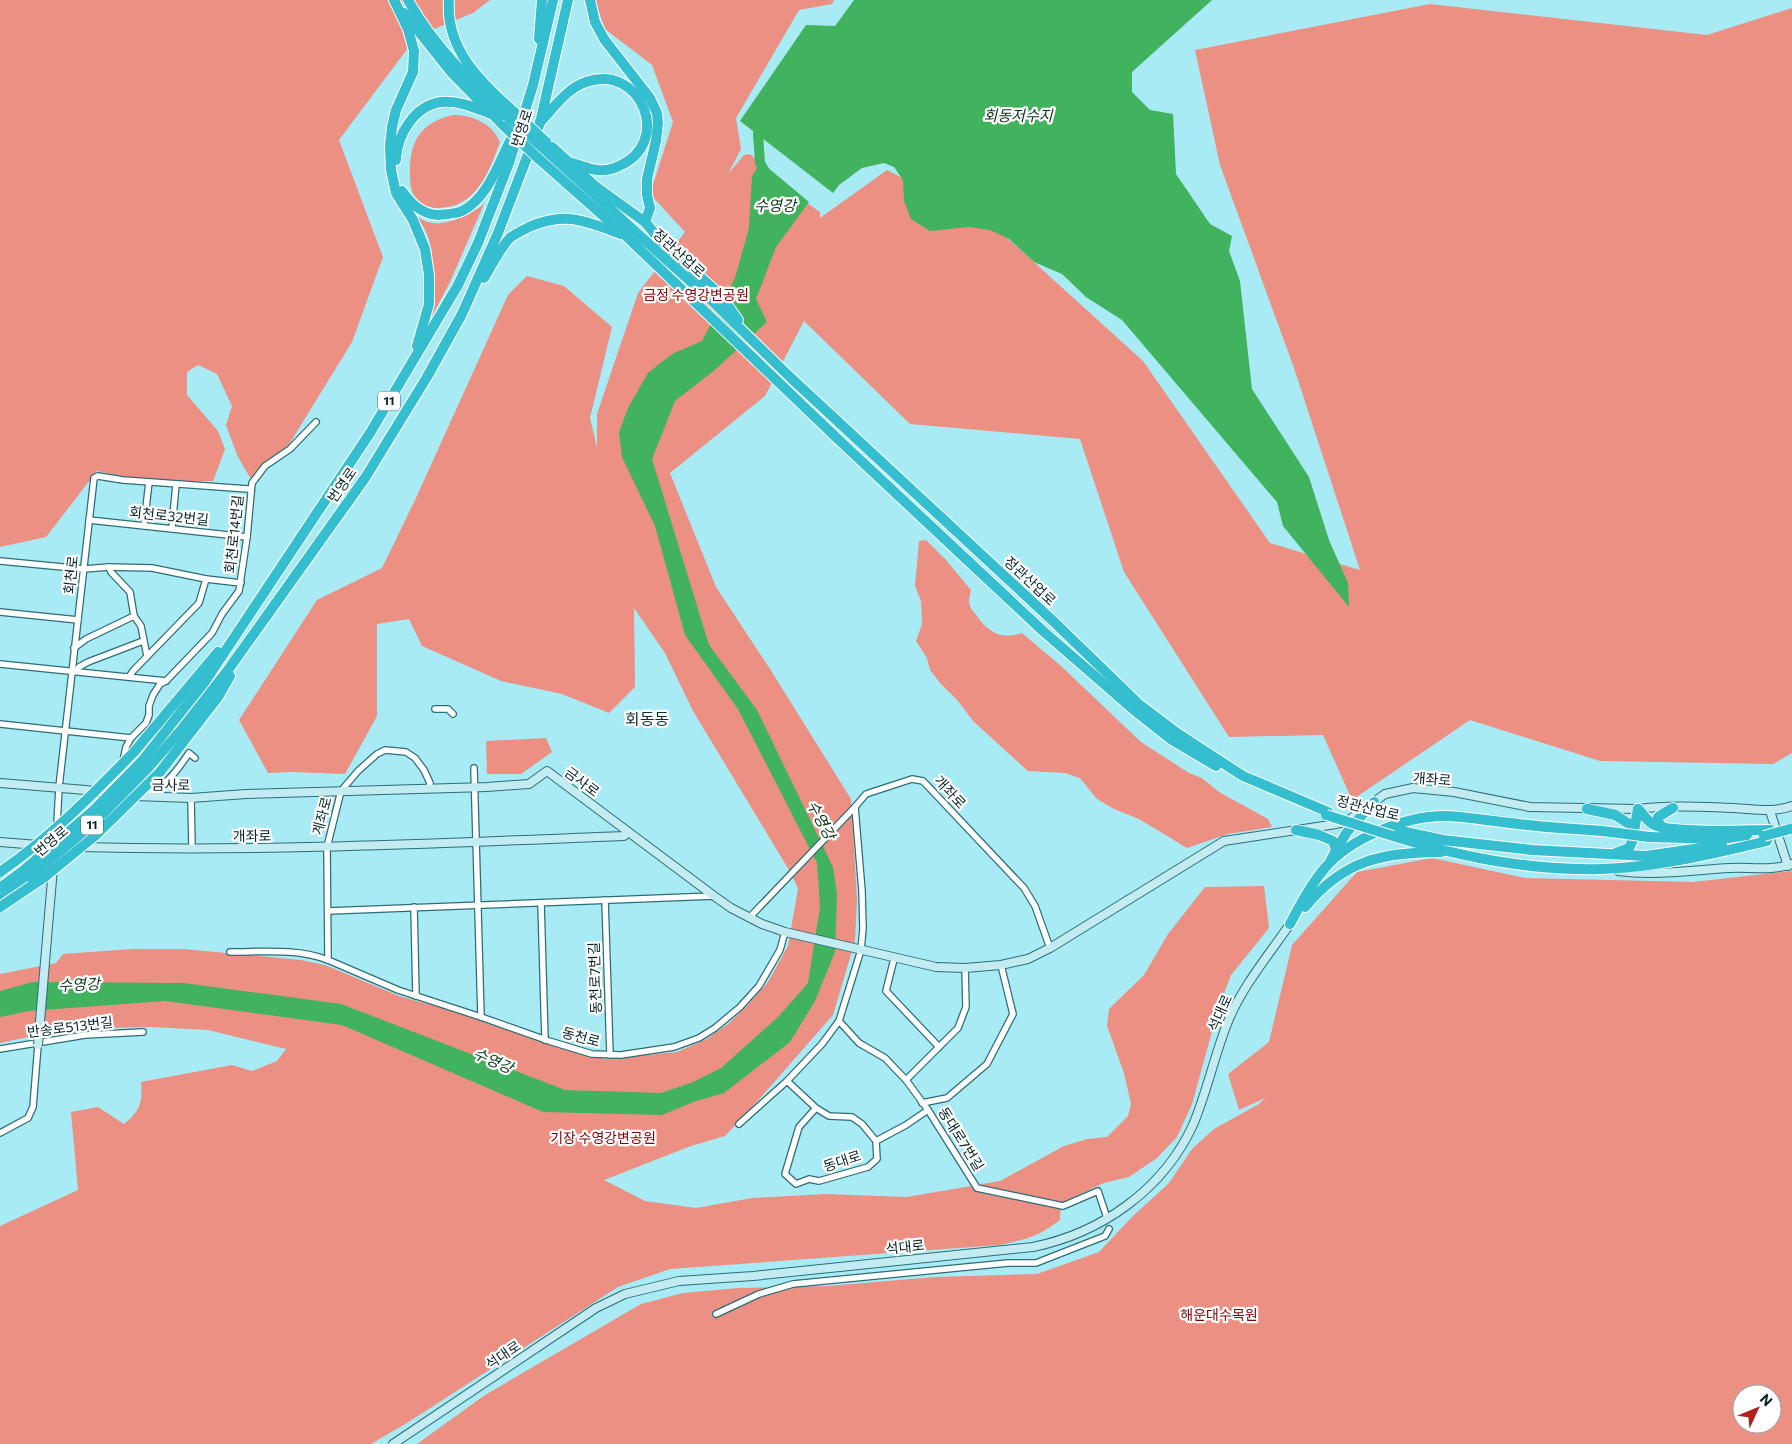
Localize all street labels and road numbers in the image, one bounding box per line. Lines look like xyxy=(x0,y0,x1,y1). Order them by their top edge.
street label: 번영로 xyxy=(507,107,536,149)
street label: 정관산업로 xyxy=(650,225,709,281)
road number: 11 xyxy=(378,392,400,411)
street label: 번영로 xyxy=(324,464,360,505)
street label: 회천로14번길 xyxy=(221,494,246,574)
street label: 회천로32번길 xyxy=(128,503,210,528)
street label: 정관산업로 xyxy=(1001,552,1060,609)
street label: 회천로 xyxy=(60,555,81,595)
street label: 금사로 xyxy=(562,763,603,800)
street label: 개좌로 xyxy=(1412,769,1452,788)
street label: 개좌로 xyxy=(931,772,970,812)
street label: 금사로 xyxy=(152,776,191,793)
street label: 정관산업로 xyxy=(1335,791,1402,824)
street label: 계좌로 xyxy=(308,795,335,837)
road number: 11 xyxy=(81,816,103,834)
street label: 번영로 xyxy=(30,822,71,860)
street label: 개좌로 xyxy=(233,827,272,844)
street label: 동천로7번길 xyxy=(585,942,604,1014)
street label: 석대로 xyxy=(1204,992,1235,1034)
street label: 반송로513번길 xyxy=(26,1013,114,1040)
street label: 동천로 xyxy=(560,1023,602,1050)
street label: 동대로7번길 xyxy=(935,1104,988,1174)
street label: 동대로 xyxy=(821,1146,863,1175)
street label: 석대로 xyxy=(885,1236,925,1257)
street label: 석대로 xyxy=(482,1337,524,1372)

